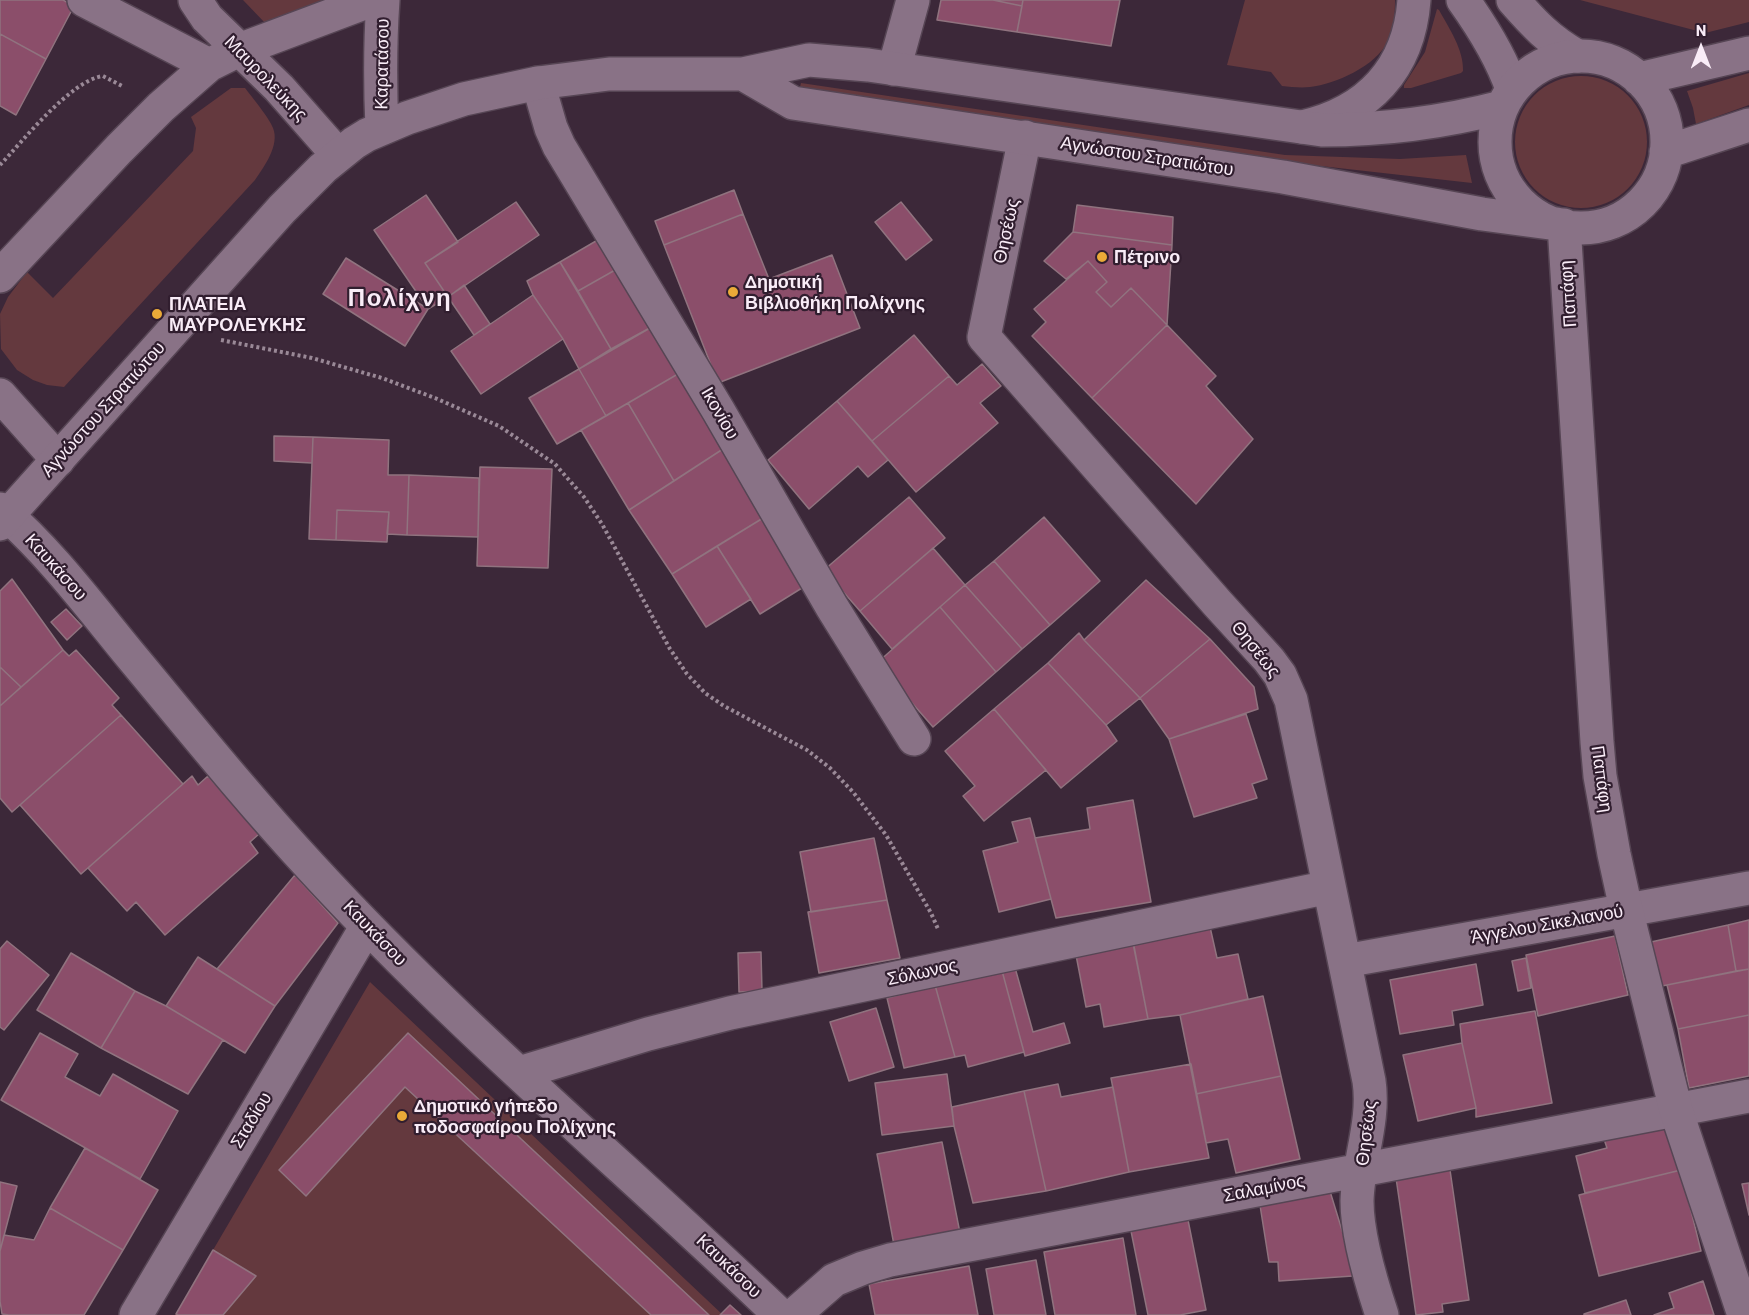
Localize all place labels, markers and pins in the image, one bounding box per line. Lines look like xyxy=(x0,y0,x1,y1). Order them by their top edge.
place label: Πέτρινο xyxy=(1114,246,1180,268)
marker: Πέτρινο xyxy=(1095,250,1109,264)
place label: Δημοτική Βιβλιοθήκη Πολίχνης xyxy=(745,271,925,314)
marker: Δημοτική Βιβλιοθήκη Πολίχνης xyxy=(726,285,740,299)
place label: ΠΛΑΤΕΙΑ ΜΑΥΡΟΛΕΥΚΗΣ xyxy=(169,293,306,336)
marker: ΠΛΑΤΕΙΑ ΜΑΥΡΟΛΕΥΚΗΣ xyxy=(150,307,164,321)
place label: Δημοτικό γήπεδο ποδοσφαίρου Πολίχνης xyxy=(414,1095,616,1138)
marker: Δημοτικό γήπεδο ποδοσφαίρου Πολίχνης xyxy=(395,1109,409,1123)

